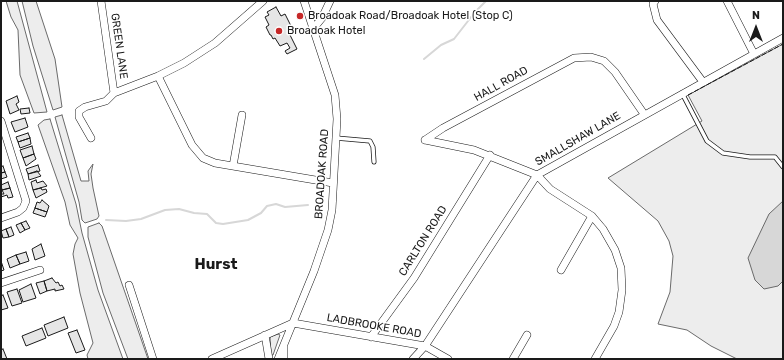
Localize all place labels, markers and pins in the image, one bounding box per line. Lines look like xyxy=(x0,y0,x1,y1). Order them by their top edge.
place label: Broadoak Road/Broadoak Hotel (Stop C) xyxy=(308,9,513,23)
marker: Broadoak Road/Broadoak Hotel (Stop C) xyxy=(295,11,305,21)
place label: Broadoak Hotel xyxy=(287,24,365,38)
marker: Broadoak Hotel xyxy=(274,26,284,36)

